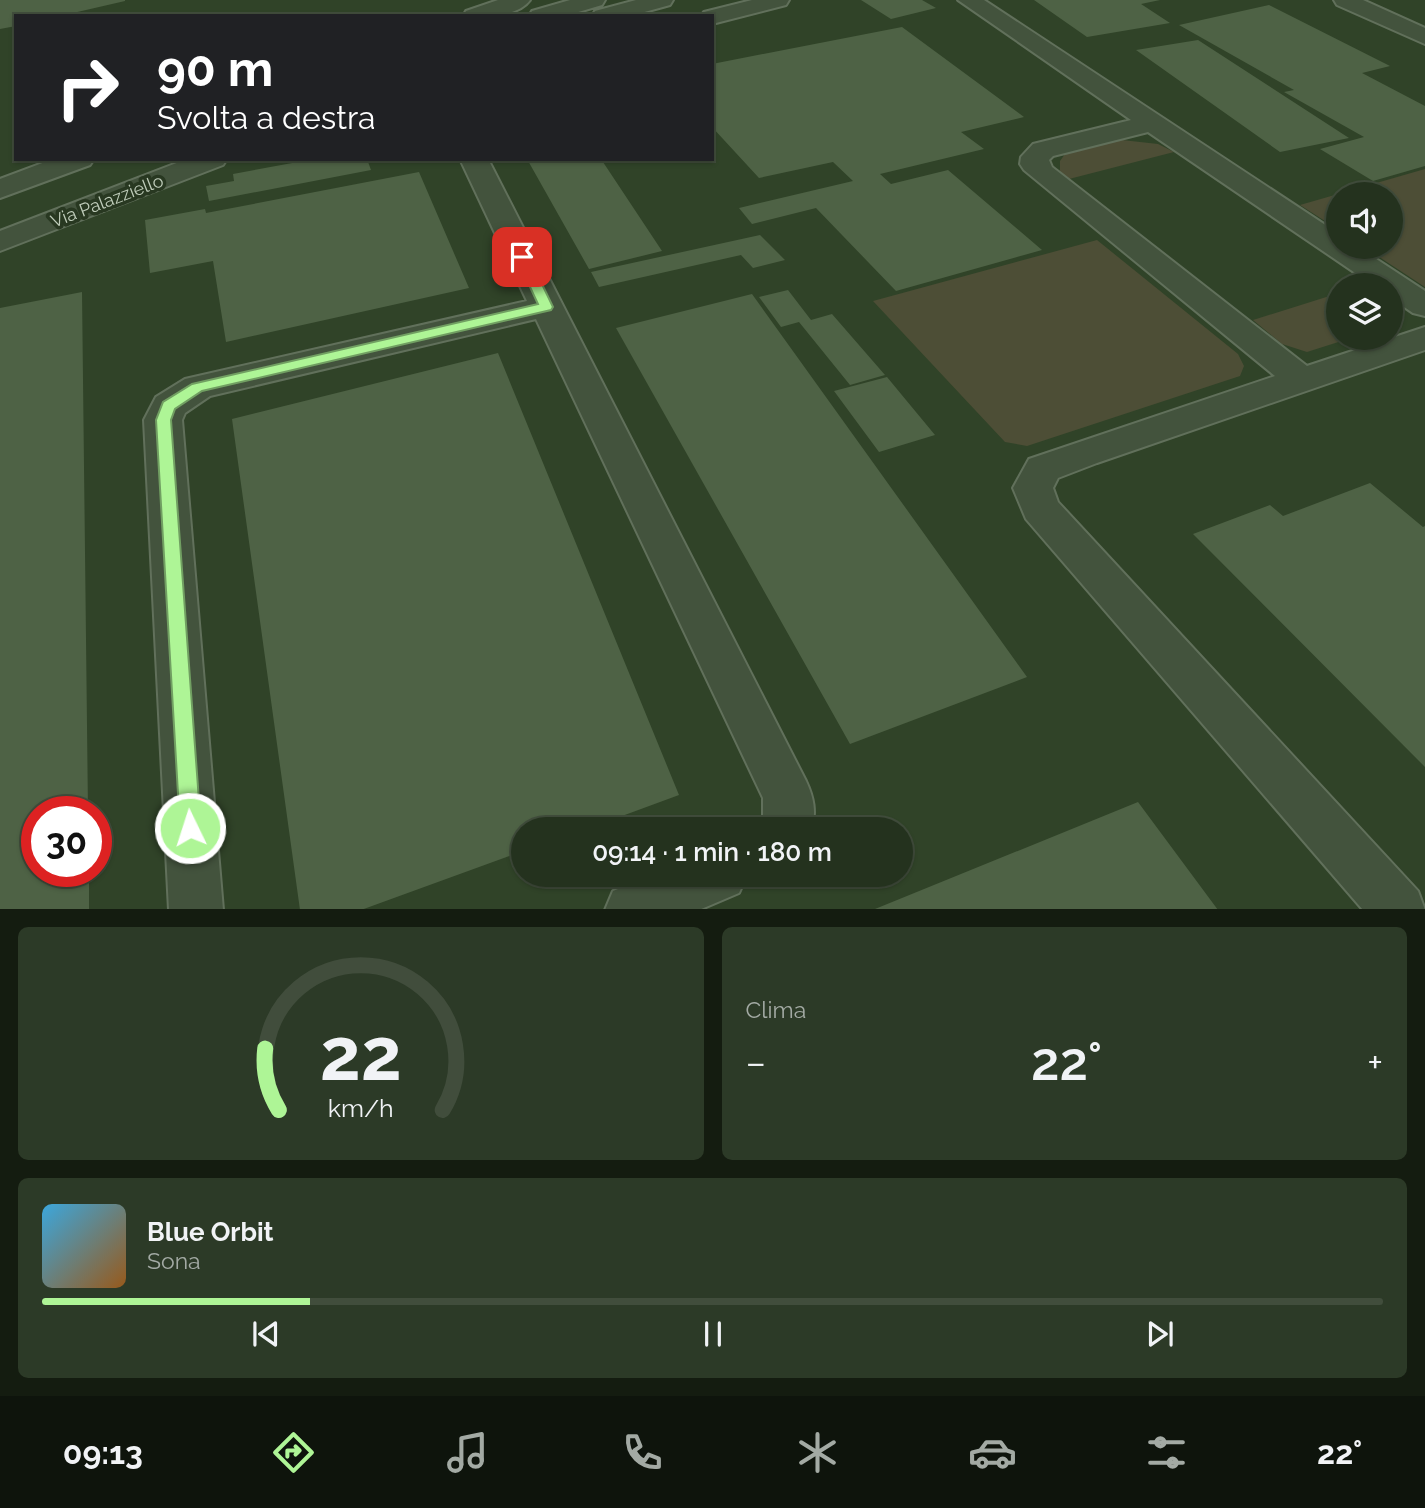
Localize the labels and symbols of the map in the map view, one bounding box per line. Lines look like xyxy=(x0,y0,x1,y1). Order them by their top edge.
street label: Via Palazziello xyxy=(48,169,166,232)
pin xyxy=(492,227,552,287)
position arrow xyxy=(153,791,227,865)
speed limit sign: 30 xyxy=(21,796,112,887)

